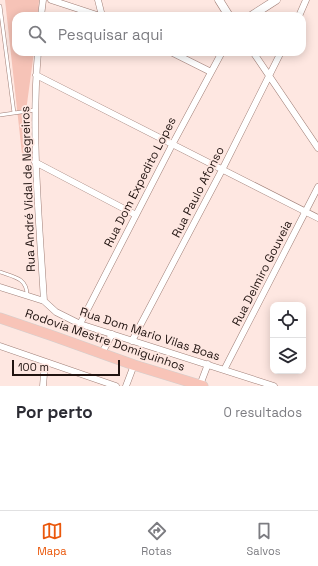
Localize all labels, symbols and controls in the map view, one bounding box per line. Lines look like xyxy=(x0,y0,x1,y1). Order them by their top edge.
search box xyxy=(12,12,306,56)
icon: search xyxy=(26,23,48,45)
text: Pesquisar aqui xyxy=(58,25,163,44)
street label: Rua André Vidal de Negreiros xyxy=(17,106,39,272)
street label: Rua Dom Expedito Lopes xyxy=(100,114,180,250)
street label: Rua Paulo Afonso xyxy=(168,144,228,240)
street label: Rua Delmiro Gouveia xyxy=(228,217,296,329)
map controls xyxy=(270,302,306,374)
button: locate xyxy=(270,302,306,338)
street label: Rua Dom Mario Vilas Boas xyxy=(78,304,222,364)
street label: Rodovia Mestre Domiguinhos xyxy=(23,305,187,375)
button: layers xyxy=(270,338,306,374)
scale bar xyxy=(12,358,120,377)
text: 100 m xyxy=(18,360,49,374)
text: Por perto xyxy=(16,401,93,423)
text: 0 resultados xyxy=(223,404,302,421)
tab: Mapa xyxy=(37,520,67,558)
tab: Rotas xyxy=(141,520,172,558)
tab: Salvos xyxy=(247,520,281,558)

